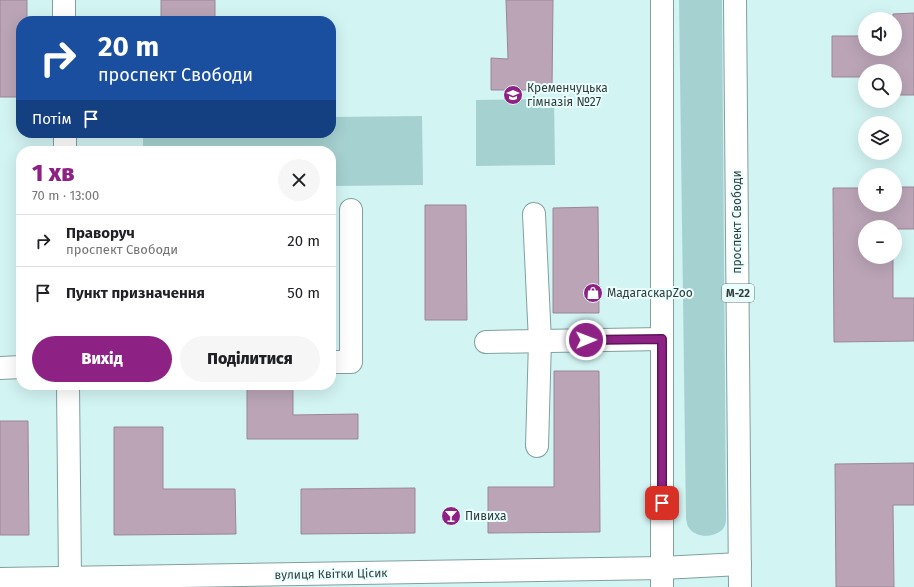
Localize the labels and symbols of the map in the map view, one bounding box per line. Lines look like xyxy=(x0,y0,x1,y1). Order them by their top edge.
place label: Кременчуцька гімназія №27 xyxy=(527,81,608,109)
school or university icon: Кременчуцька гімназія №27 xyxy=(502,84,524,106)
street label: проспект Свободи xyxy=(730,170,744,274)
shop icon: МадагаскарZoo xyxy=(582,282,604,304)
road number: М-22 xyxy=(722,284,754,302)
place label: МадагаскарZoo xyxy=(607,286,693,300)
position arrow xyxy=(565,319,607,361)
pin xyxy=(645,486,679,520)
bar icon: Пивиха xyxy=(440,505,462,527)
place label: Пивиха xyxy=(465,509,506,523)
street label: вулиця Квітки Цісик xyxy=(274,566,388,582)

